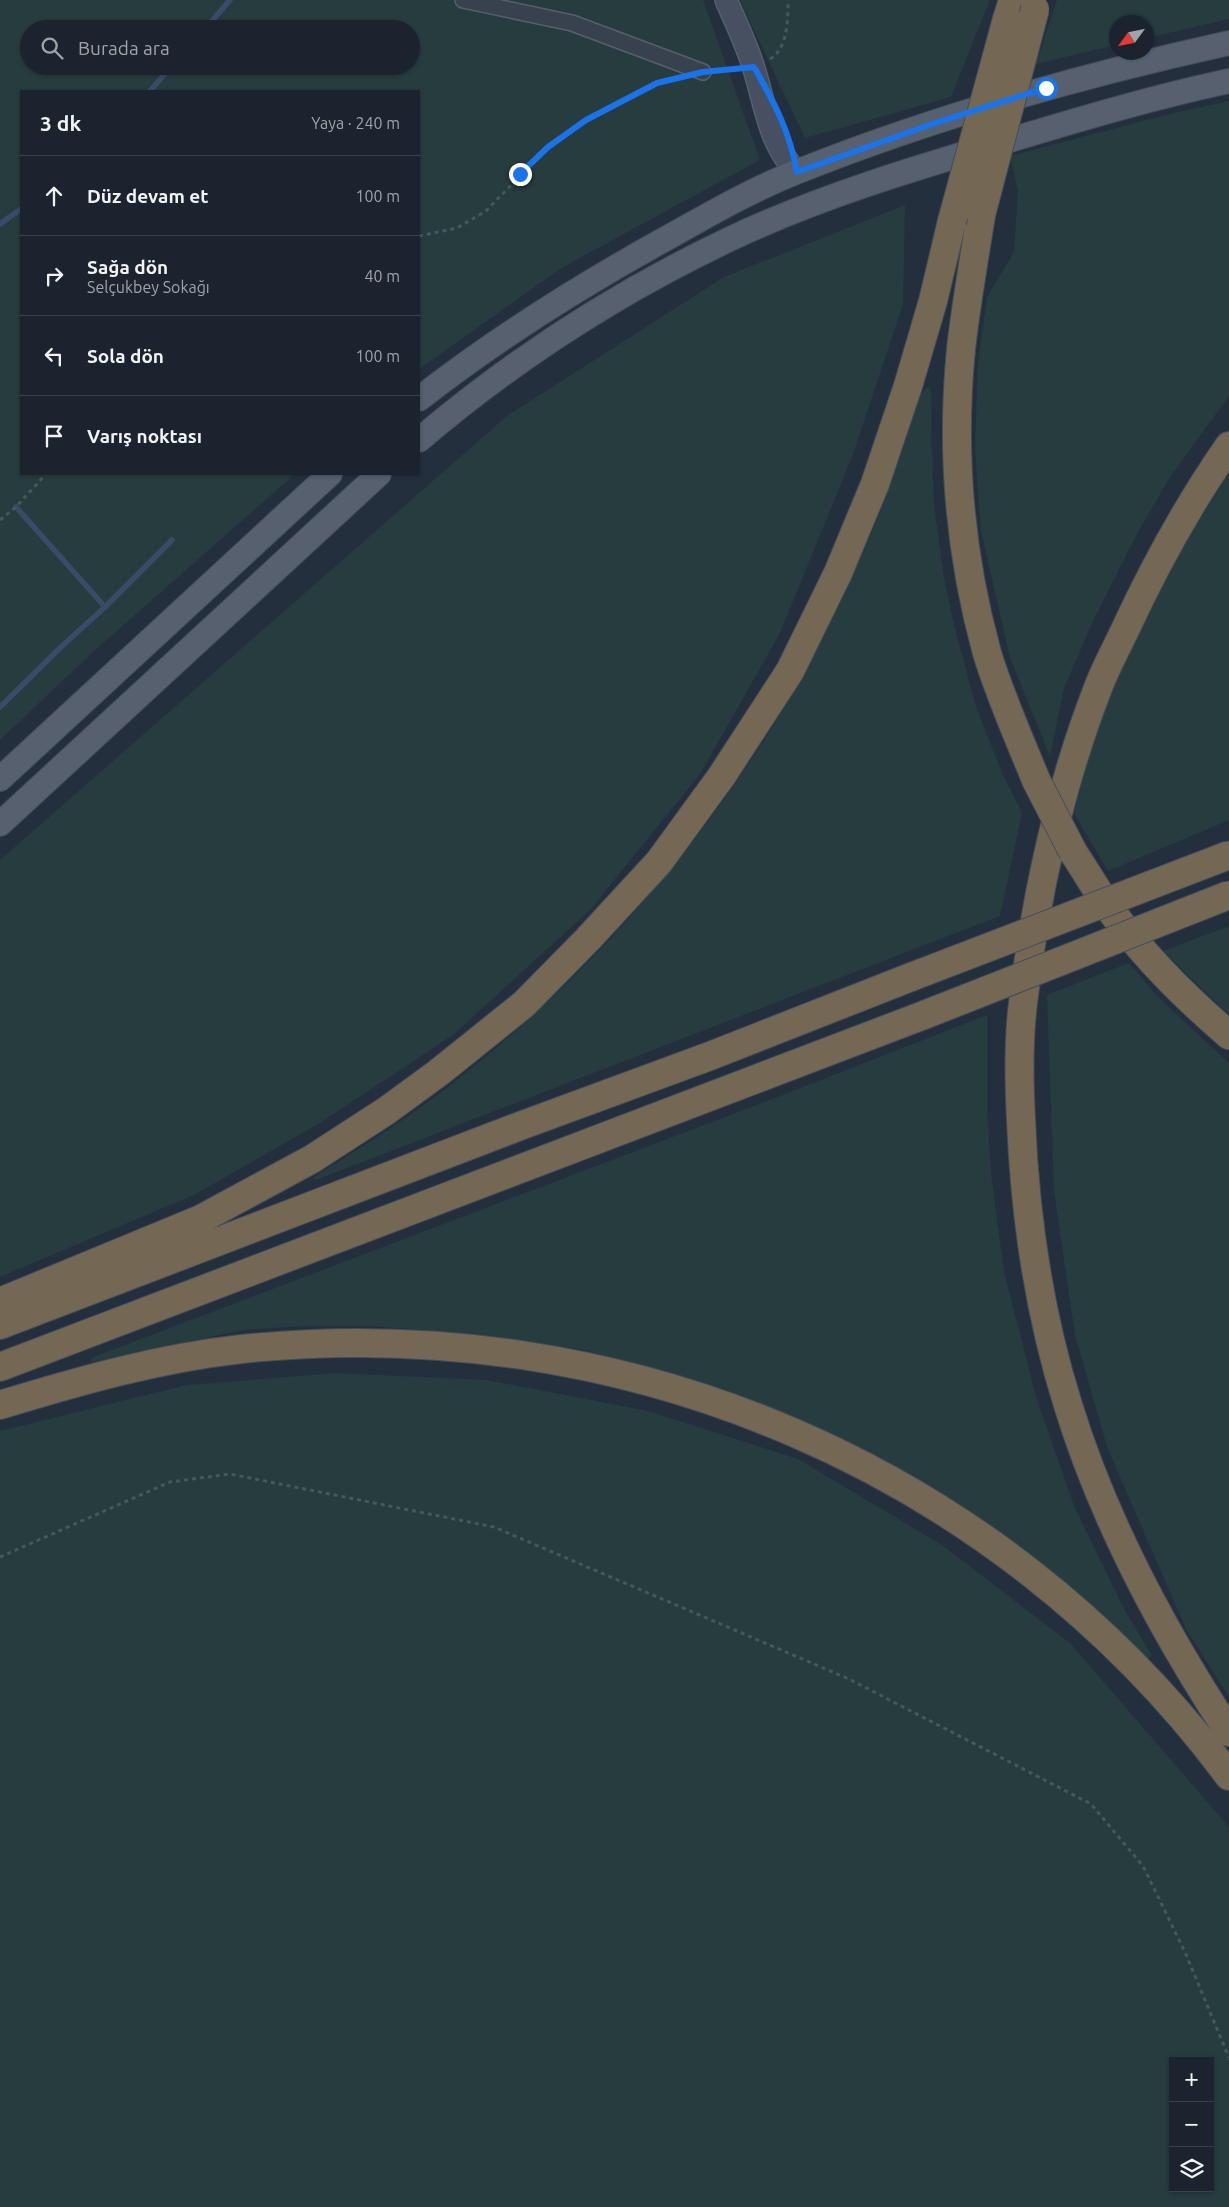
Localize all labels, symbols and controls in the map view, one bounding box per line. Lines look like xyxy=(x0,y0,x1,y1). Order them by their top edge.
north arrow xyxy=(1109,15,1154,60)
search box xyxy=(20,20,420,75)
icon: search xyxy=(38,34,66,62)
text: Burada ara xyxy=(78,37,170,59)
route start xyxy=(1035,77,1058,100)
text: 3 dk xyxy=(40,111,81,135)
text: Yaya · 240 m xyxy=(311,114,400,132)
route end xyxy=(509,163,532,186)
icon: ahead xyxy=(40,182,68,210)
text: Düz devam et xyxy=(87,185,208,207)
text: 100 m xyxy=(355,187,400,205)
text: Sağa dön xyxy=(87,256,168,278)
icon: right xyxy=(40,262,68,290)
text: 40 m xyxy=(364,267,400,285)
text: Selçukbey Sokağı xyxy=(87,278,210,296)
icon: left xyxy=(40,342,68,370)
text: Sola dön xyxy=(87,345,164,367)
text: 100 m xyxy=(355,347,400,365)
icon: arrive xyxy=(40,422,68,450)
text: Varış noktası xyxy=(87,425,202,447)
map controls xyxy=(1169,2057,1214,2192)
button: + xyxy=(1169,2057,1214,2102)
button: − xyxy=(1169,2102,1214,2147)
button: layers xyxy=(1169,2147,1214,2192)

